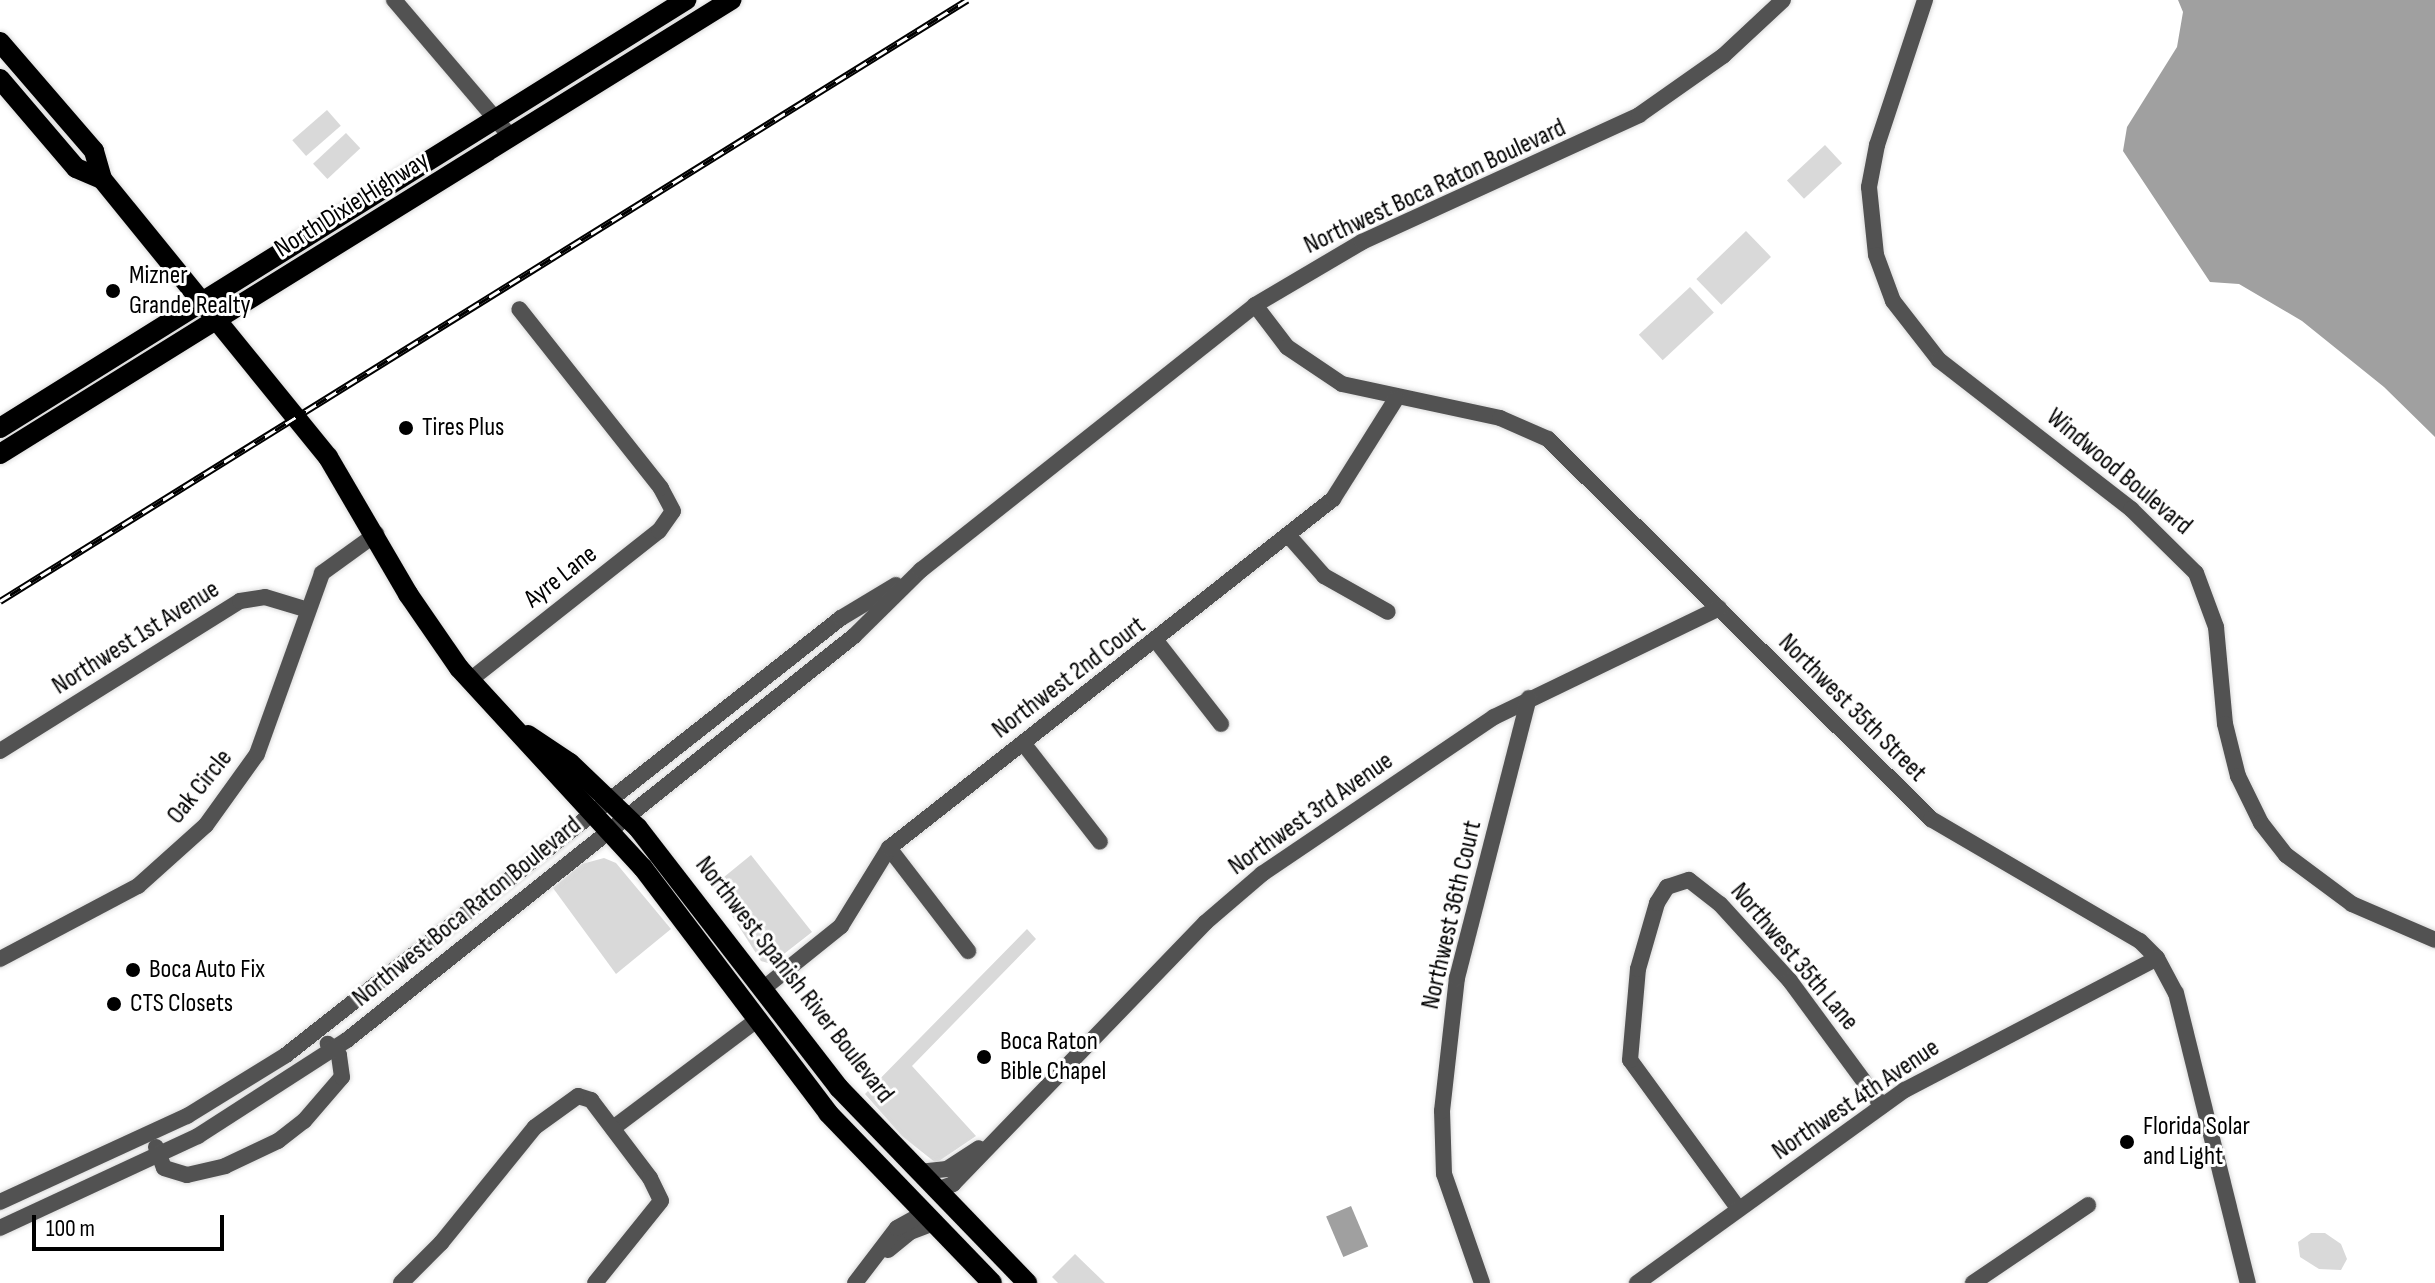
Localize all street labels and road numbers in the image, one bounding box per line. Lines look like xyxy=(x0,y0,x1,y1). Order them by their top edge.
street label: Northwest Boca Raton Boulevard xyxy=(1299,113,1571,261)
street label: North Dixie Highway xyxy=(269,145,435,265)
street label: Windwood Boulevard xyxy=(2040,402,2198,542)
street label: Ayre Lane xyxy=(518,539,604,615)
street label: Northwest 1st Avenue xyxy=(47,574,225,702)
street label: Northwest 2nd Court xyxy=(986,610,1152,746)
street label: Northwest 35th Street xyxy=(1771,627,1933,789)
street label: Oak Circle xyxy=(161,743,239,831)
street label: Northwest 3rd Avenue xyxy=(1223,746,1399,882)
street label: Northwest Boca Raton Boulevard xyxy=(346,810,588,1014)
street label: Northwest 36th Court xyxy=(1415,818,1489,1012)
street label: Northwest Spanish River Boulevard xyxy=(688,850,900,1110)
street label: Northwest 35th Lane xyxy=(1723,877,1865,1037)
street label: Northwest 4th Avenue xyxy=(1767,1033,1945,1167)

